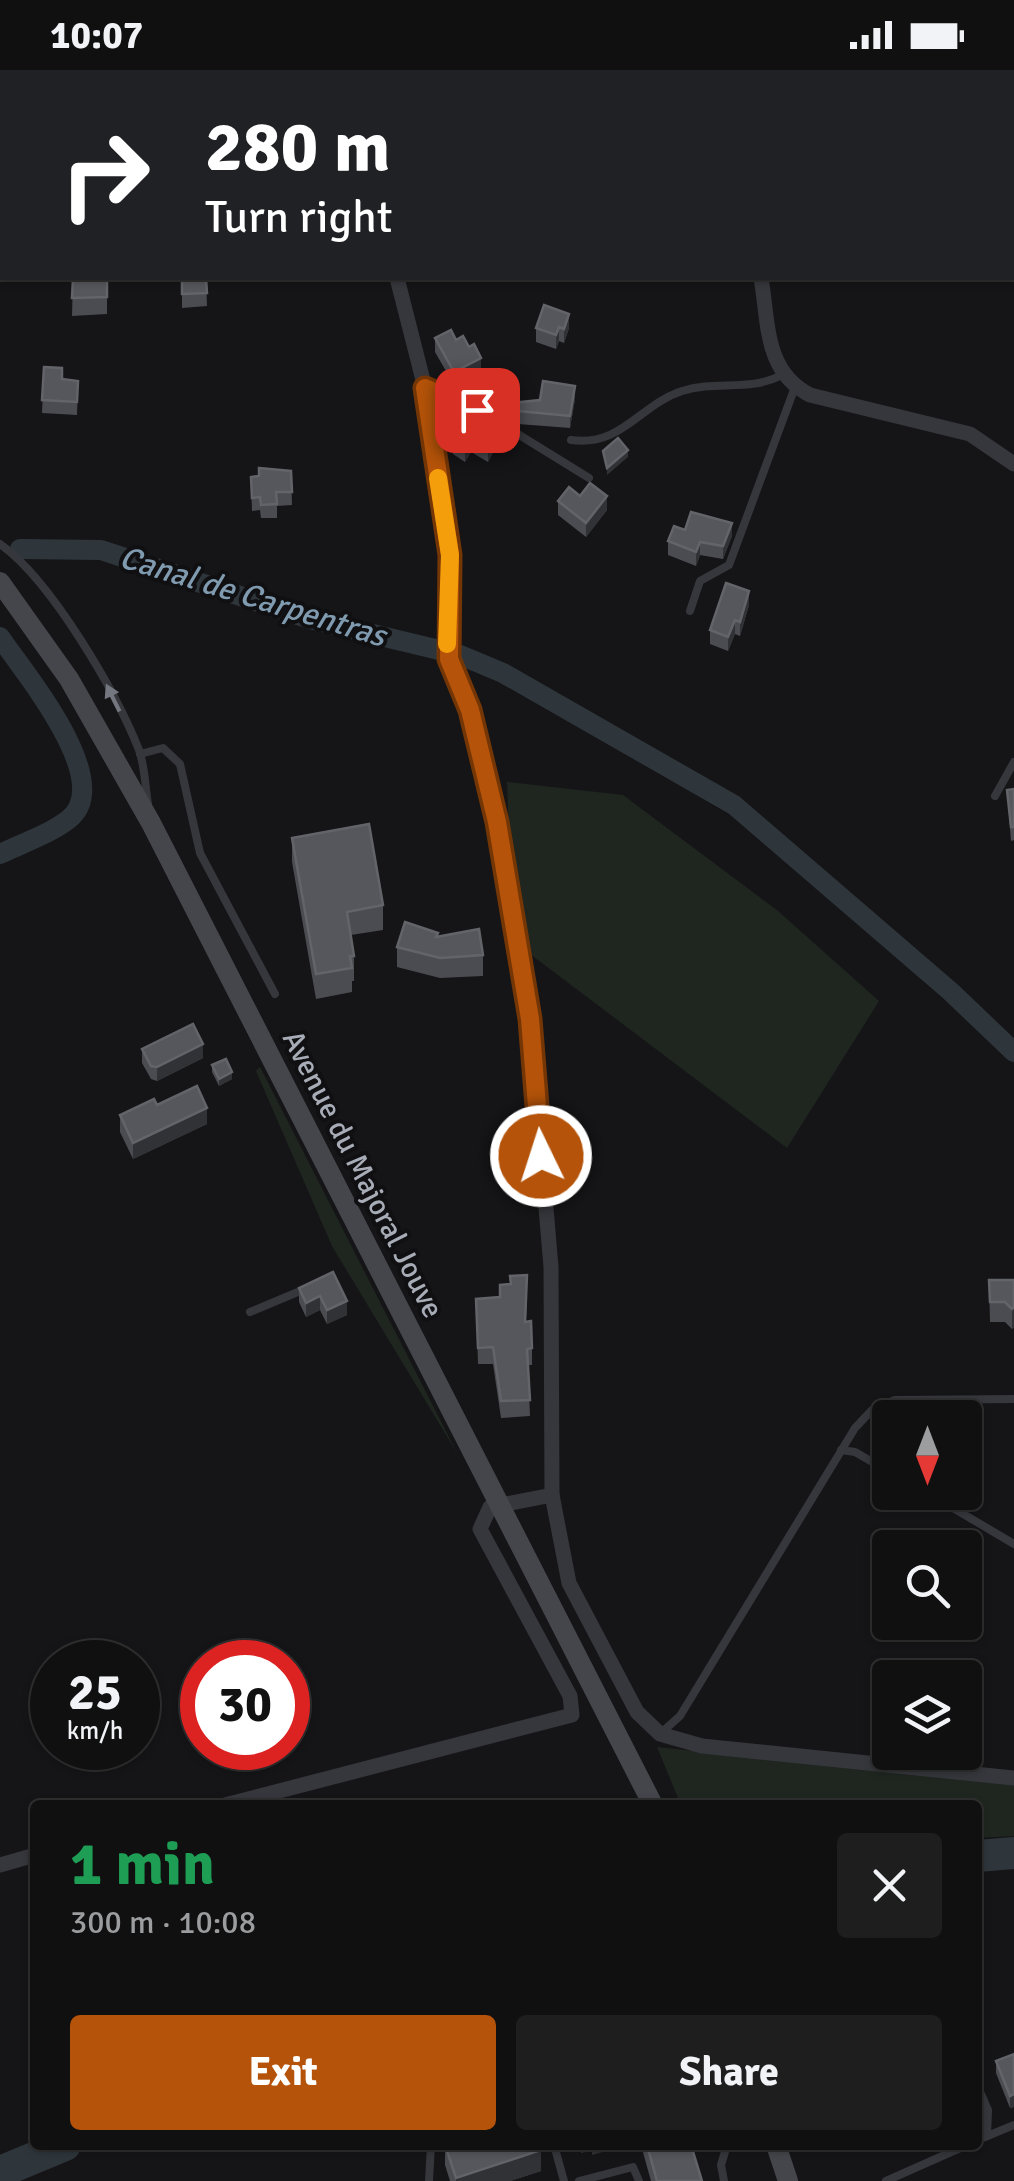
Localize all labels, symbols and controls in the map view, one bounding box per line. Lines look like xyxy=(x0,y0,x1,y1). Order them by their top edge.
text: 10:07 xyxy=(50,12,143,59)
text: 280 m xyxy=(205,104,390,190)
icon: right xyxy=(40,110,170,240)
text: Turn right xyxy=(205,190,393,245)
pin xyxy=(435,368,520,453)
icon: arrive xyxy=(450,383,505,438)
water label: Canal de Carpentras xyxy=(115,537,393,656)
one-way arrow xyxy=(105,683,122,712)
street label: Avenue du Majoral Jouve xyxy=(274,1024,451,1324)
position arrow xyxy=(489,1104,593,1208)
north arrow xyxy=(872,1400,982,1510)
map controls xyxy=(872,1400,982,1770)
button: search xyxy=(872,1530,982,1640)
speed limit sign: 30 xyxy=(180,1640,310,1770)
button: layers xyxy=(872,1660,982,1770)
text: 25 xyxy=(68,1662,122,1724)
text: km/h xyxy=(67,1715,123,1746)
text: 1 min xyxy=(70,1828,215,1902)
button: close xyxy=(837,1833,942,1938)
text: 300 m · 10:08 xyxy=(70,1903,256,1942)
button: Exit xyxy=(70,2015,496,2130)
button: Share xyxy=(516,2015,942,2130)

